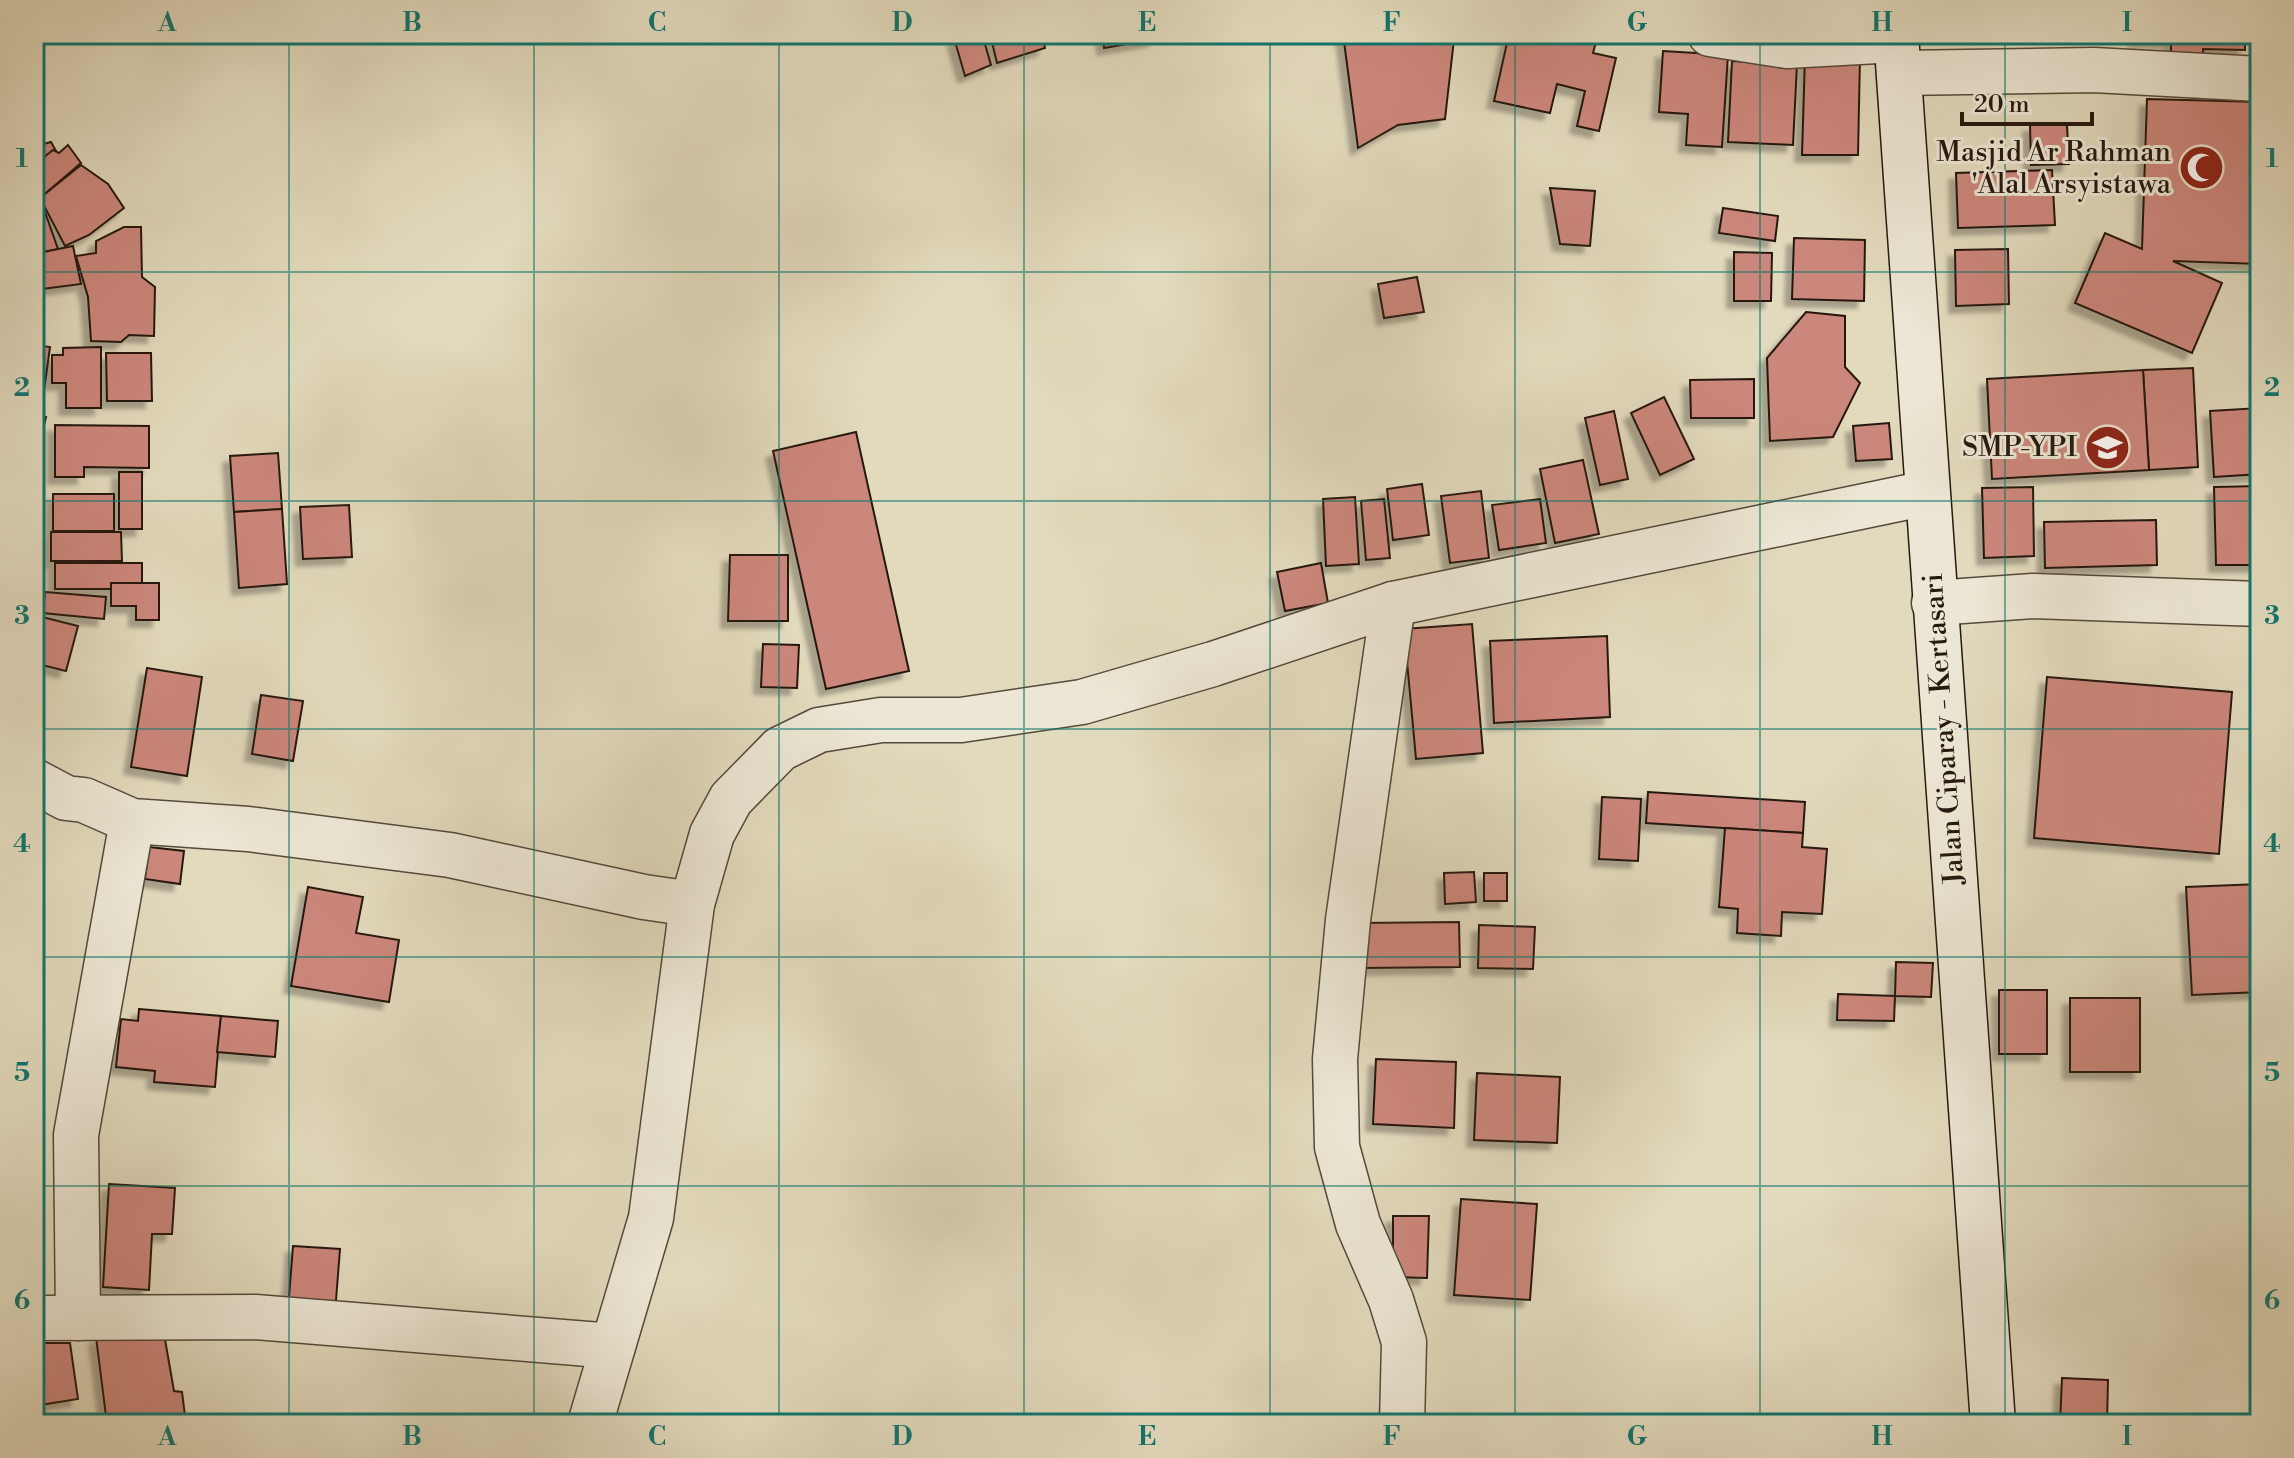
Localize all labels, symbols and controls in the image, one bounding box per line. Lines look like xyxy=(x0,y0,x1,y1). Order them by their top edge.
text: A xyxy=(157,7,177,39)
text: B xyxy=(402,7,422,39)
text: C xyxy=(648,7,666,39)
text: D xyxy=(892,7,912,39)
text: E xyxy=(1138,7,1156,39)
text: F xyxy=(1383,7,1401,39)
text: G xyxy=(1627,7,1648,39)
text: H xyxy=(1871,7,1893,39)
text: I xyxy=(2122,7,2132,39)
scale bar xyxy=(1962,76,2092,126)
text: 20 m xyxy=(1974,90,2030,120)
place label: Masjid Ar Rahman 'Alal Arsyistawa xyxy=(1936,135,2172,202)
text: 1 xyxy=(16,143,29,175)
text: 1 xyxy=(2266,143,2279,175)
mosque icon: Masjid Ar Rahman 'Alal Arsyistawa xyxy=(2178,144,2226,192)
text: 2 xyxy=(14,372,30,404)
text: 2 xyxy=(2264,372,2280,404)
school or university icon: SMP-YPI xyxy=(2084,423,2132,471)
place label: SMP-YPI xyxy=(1962,430,2077,465)
street label: Jalan Ciparay - Kertasari xyxy=(1916,572,1972,887)
text: 3 xyxy=(14,600,30,632)
text: 3 xyxy=(2264,600,2280,632)
text: 4 xyxy=(13,828,31,860)
text: 4 xyxy=(2263,828,2281,860)
text: 5 xyxy=(14,1057,30,1089)
text: 5 xyxy=(2264,1057,2280,1089)
text: 6 xyxy=(14,1285,30,1317)
text: 6 xyxy=(2264,1285,2280,1317)
text: A xyxy=(157,1421,177,1453)
text: B xyxy=(402,1421,422,1453)
text: C xyxy=(648,1421,666,1453)
text: D xyxy=(892,1421,912,1453)
text: E xyxy=(1138,1421,1156,1453)
text: F xyxy=(1383,1421,1401,1453)
text: G xyxy=(1627,1421,1648,1453)
text: H xyxy=(1871,1421,1893,1453)
text: I xyxy=(2122,1421,2132,1453)

